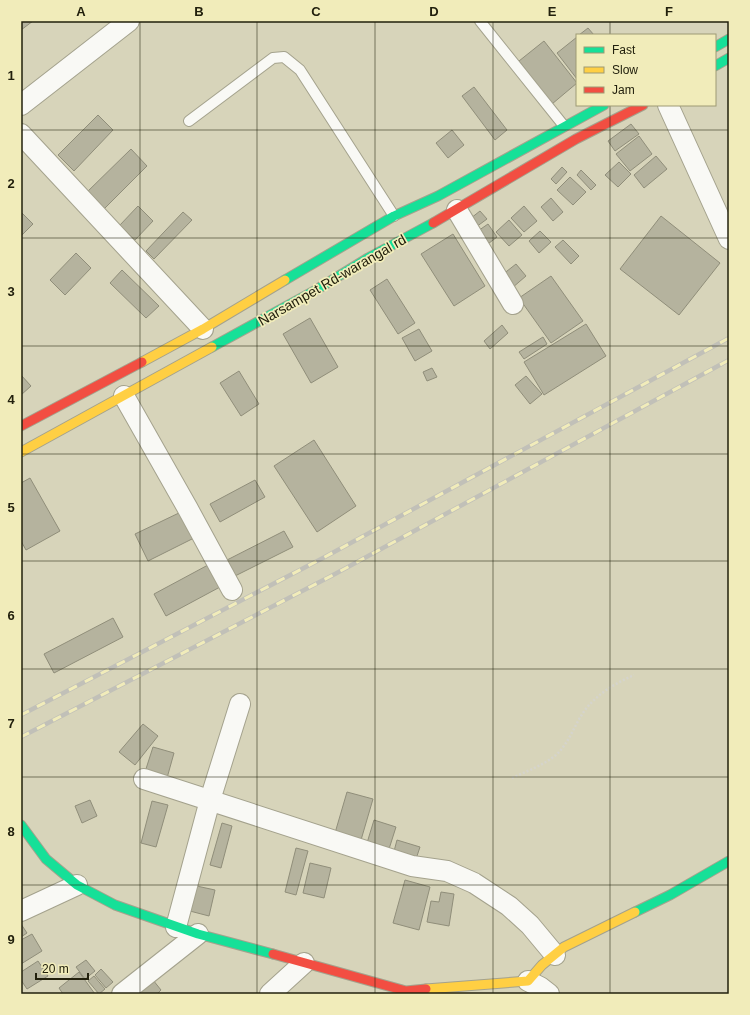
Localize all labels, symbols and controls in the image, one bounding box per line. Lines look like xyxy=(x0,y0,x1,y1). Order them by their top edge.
text: A xyxy=(76,4,86,19)
text: B xyxy=(194,4,204,19)
text: C xyxy=(311,4,321,19)
text: D xyxy=(429,4,439,19)
text: E xyxy=(548,4,557,19)
text: F xyxy=(665,4,673,19)
legend xyxy=(576,34,716,106)
text: Fast xyxy=(612,43,636,57)
text: Slow xyxy=(612,63,638,77)
text: 1 xyxy=(7,68,15,83)
text: Jam xyxy=(612,83,635,97)
text: 2 xyxy=(7,176,15,191)
street label: Narsampet Rd-warangal rd xyxy=(255,231,409,329)
text: 3 xyxy=(7,284,15,299)
text: 4 xyxy=(7,392,15,407)
text: 5 xyxy=(7,500,15,515)
text: 6 xyxy=(7,608,15,623)
text: 7 xyxy=(7,716,15,731)
text: 8 xyxy=(7,824,15,839)
text: 9 xyxy=(7,932,15,947)
scale bar xyxy=(36,955,88,981)
text: 20 m xyxy=(42,962,69,976)

